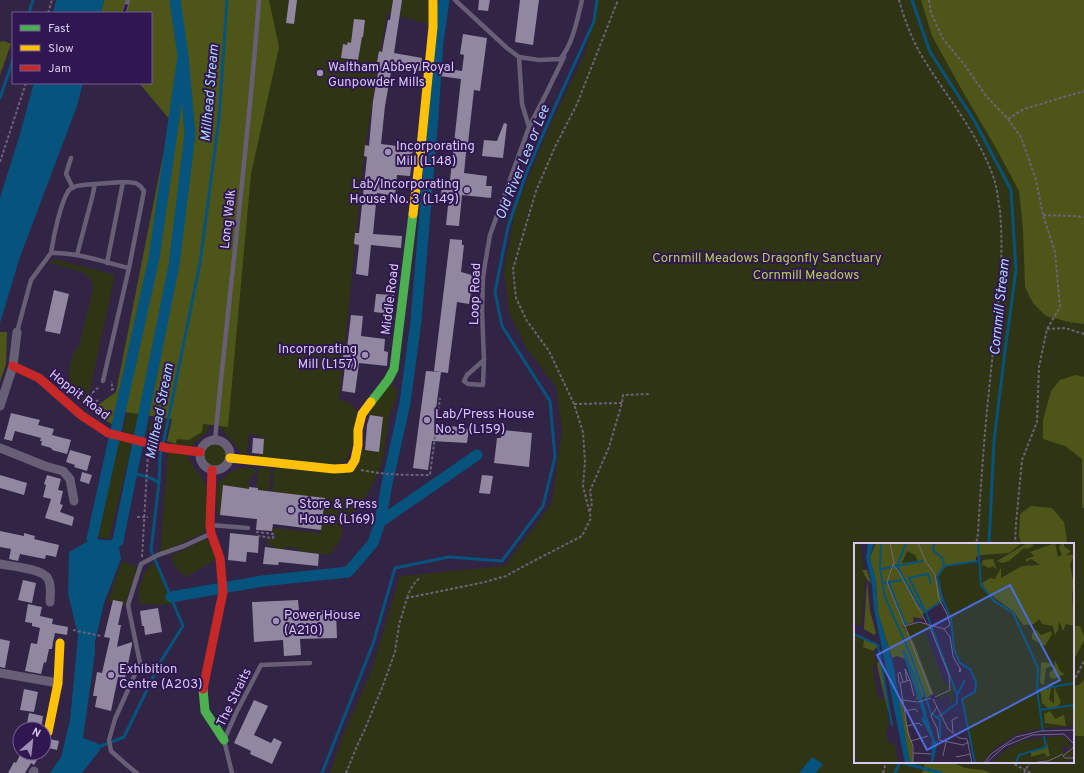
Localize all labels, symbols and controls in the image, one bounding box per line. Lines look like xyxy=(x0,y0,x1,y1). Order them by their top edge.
legend xyxy=(12,12,152,84)
text: Fast xyxy=(48,21,70,37)
text: Slow xyxy=(48,41,74,57)
water label: Millhead Stream xyxy=(198,43,223,142)
place label: Waltham Abbey Royal Gunpowder Mills xyxy=(328,60,454,91)
text: Jam xyxy=(48,61,71,77)
marker: Waltham Abbey Royal Gunpowder Mills xyxy=(315,68,325,78)
water label: Old River Lea or Lee xyxy=(493,102,554,222)
place label: Incorporating Mill (L148) xyxy=(396,139,475,170)
marker: Incorporating Mill (L148) xyxy=(383,147,393,157)
place label: Lab/Incorporating House No. 3 (L149) xyxy=(350,177,459,208)
marker: Lab/Incorporating House No. 3 (L149) xyxy=(462,185,472,195)
street label: Long Walk xyxy=(218,189,240,250)
park label: Cornmill Meadows Dragonfly Sanctuary xyxy=(652,251,882,267)
water label: Cornmill Stream xyxy=(987,257,1014,356)
street label: Middle Road xyxy=(379,263,403,336)
street label: Loop Road xyxy=(467,263,485,326)
park label: Cornmill Meadows xyxy=(753,268,859,284)
place label: Incorporating Mill (L157) xyxy=(278,342,357,373)
marker: Incorporating Mill (L157) xyxy=(360,350,370,360)
water label: Millhead Stream xyxy=(143,361,178,461)
street label: Hoppit Road xyxy=(45,367,112,424)
place label: Lab/Press House No. 5 (L159) xyxy=(435,407,534,438)
marker: Lab/Press House No. 5 (L159) xyxy=(422,415,432,425)
place label: Store & Press House (L169) xyxy=(299,497,377,528)
marker: Store & Press House (L169) xyxy=(286,505,296,515)
inset map xyxy=(854,543,1074,763)
place label: Power House (A210) xyxy=(284,608,360,639)
marker: Power House (A210) xyxy=(271,616,281,626)
place label: Exhibition Centre (A203) xyxy=(119,662,202,693)
street label: The Straits xyxy=(214,666,256,730)
marker: Exhibition Centre (A203) xyxy=(106,670,116,680)
north arrow xyxy=(12,721,52,761)
text: N xyxy=(29,725,43,741)

